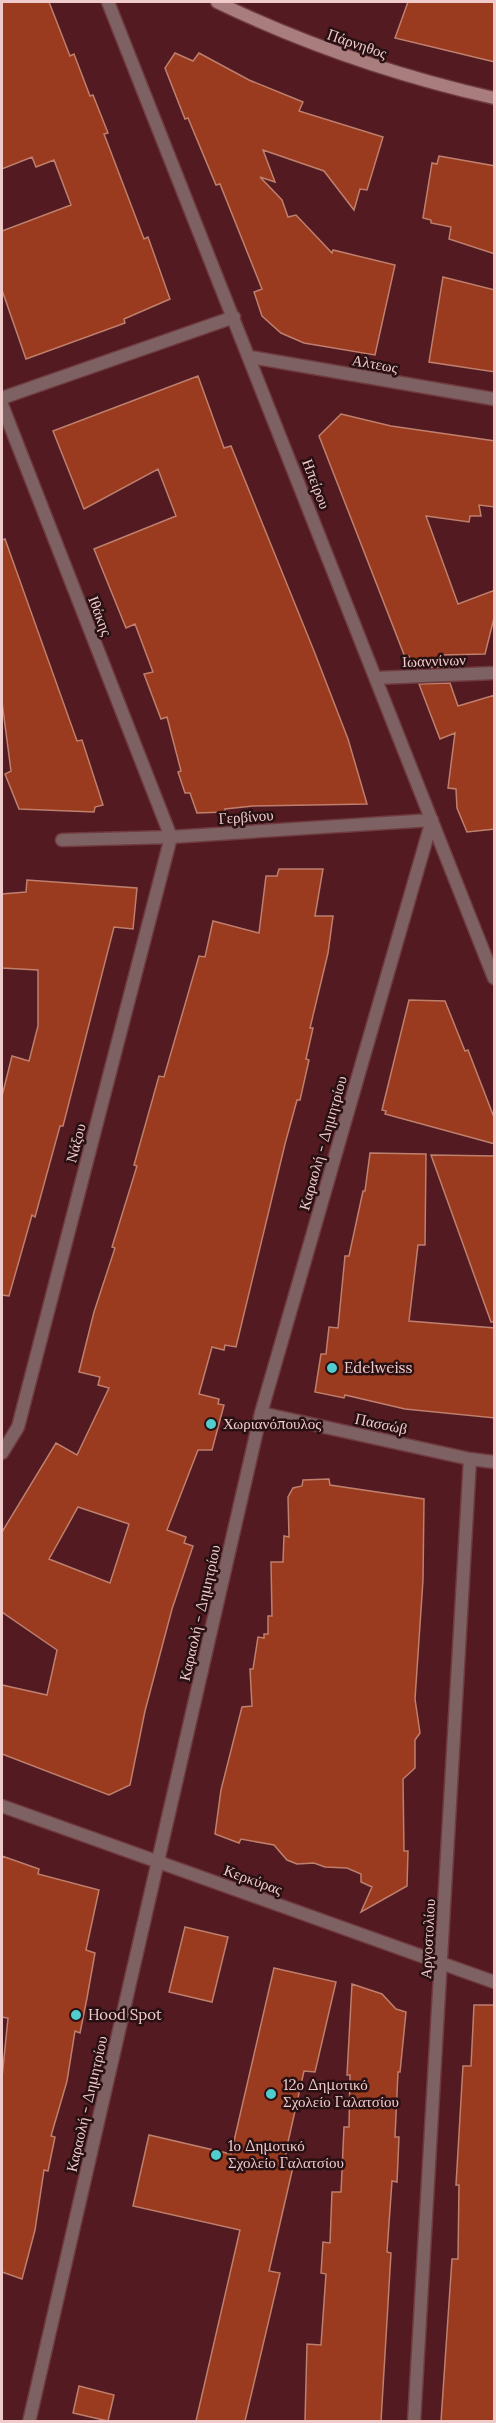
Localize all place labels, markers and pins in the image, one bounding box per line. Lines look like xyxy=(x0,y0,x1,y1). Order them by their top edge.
place label: Edelweiss xyxy=(344,1358,413,1377)
marker: Edelweiss xyxy=(325,1361,339,1375)
place label: Χωριανόπουλος xyxy=(223,1414,321,1433)
marker: Χωριανόπουλος xyxy=(204,1417,218,1431)
place label: Hood Spot xyxy=(88,2005,162,2024)
marker: Hood Spot xyxy=(69,2008,83,2022)
place label: 12ο Δημοτικό Σχολείο Γαλατσίου xyxy=(283,2075,399,2111)
marker: 12ο Δημοτικό Σχολείο Γαλατσίου xyxy=(264,2087,278,2101)
place label: 1ο Δημοτικό Σχολείο Γαλατσίου xyxy=(228,2136,344,2172)
marker: 1ο Δημοτικό Σχολείο Γαλατσίου xyxy=(209,2148,223,2162)

